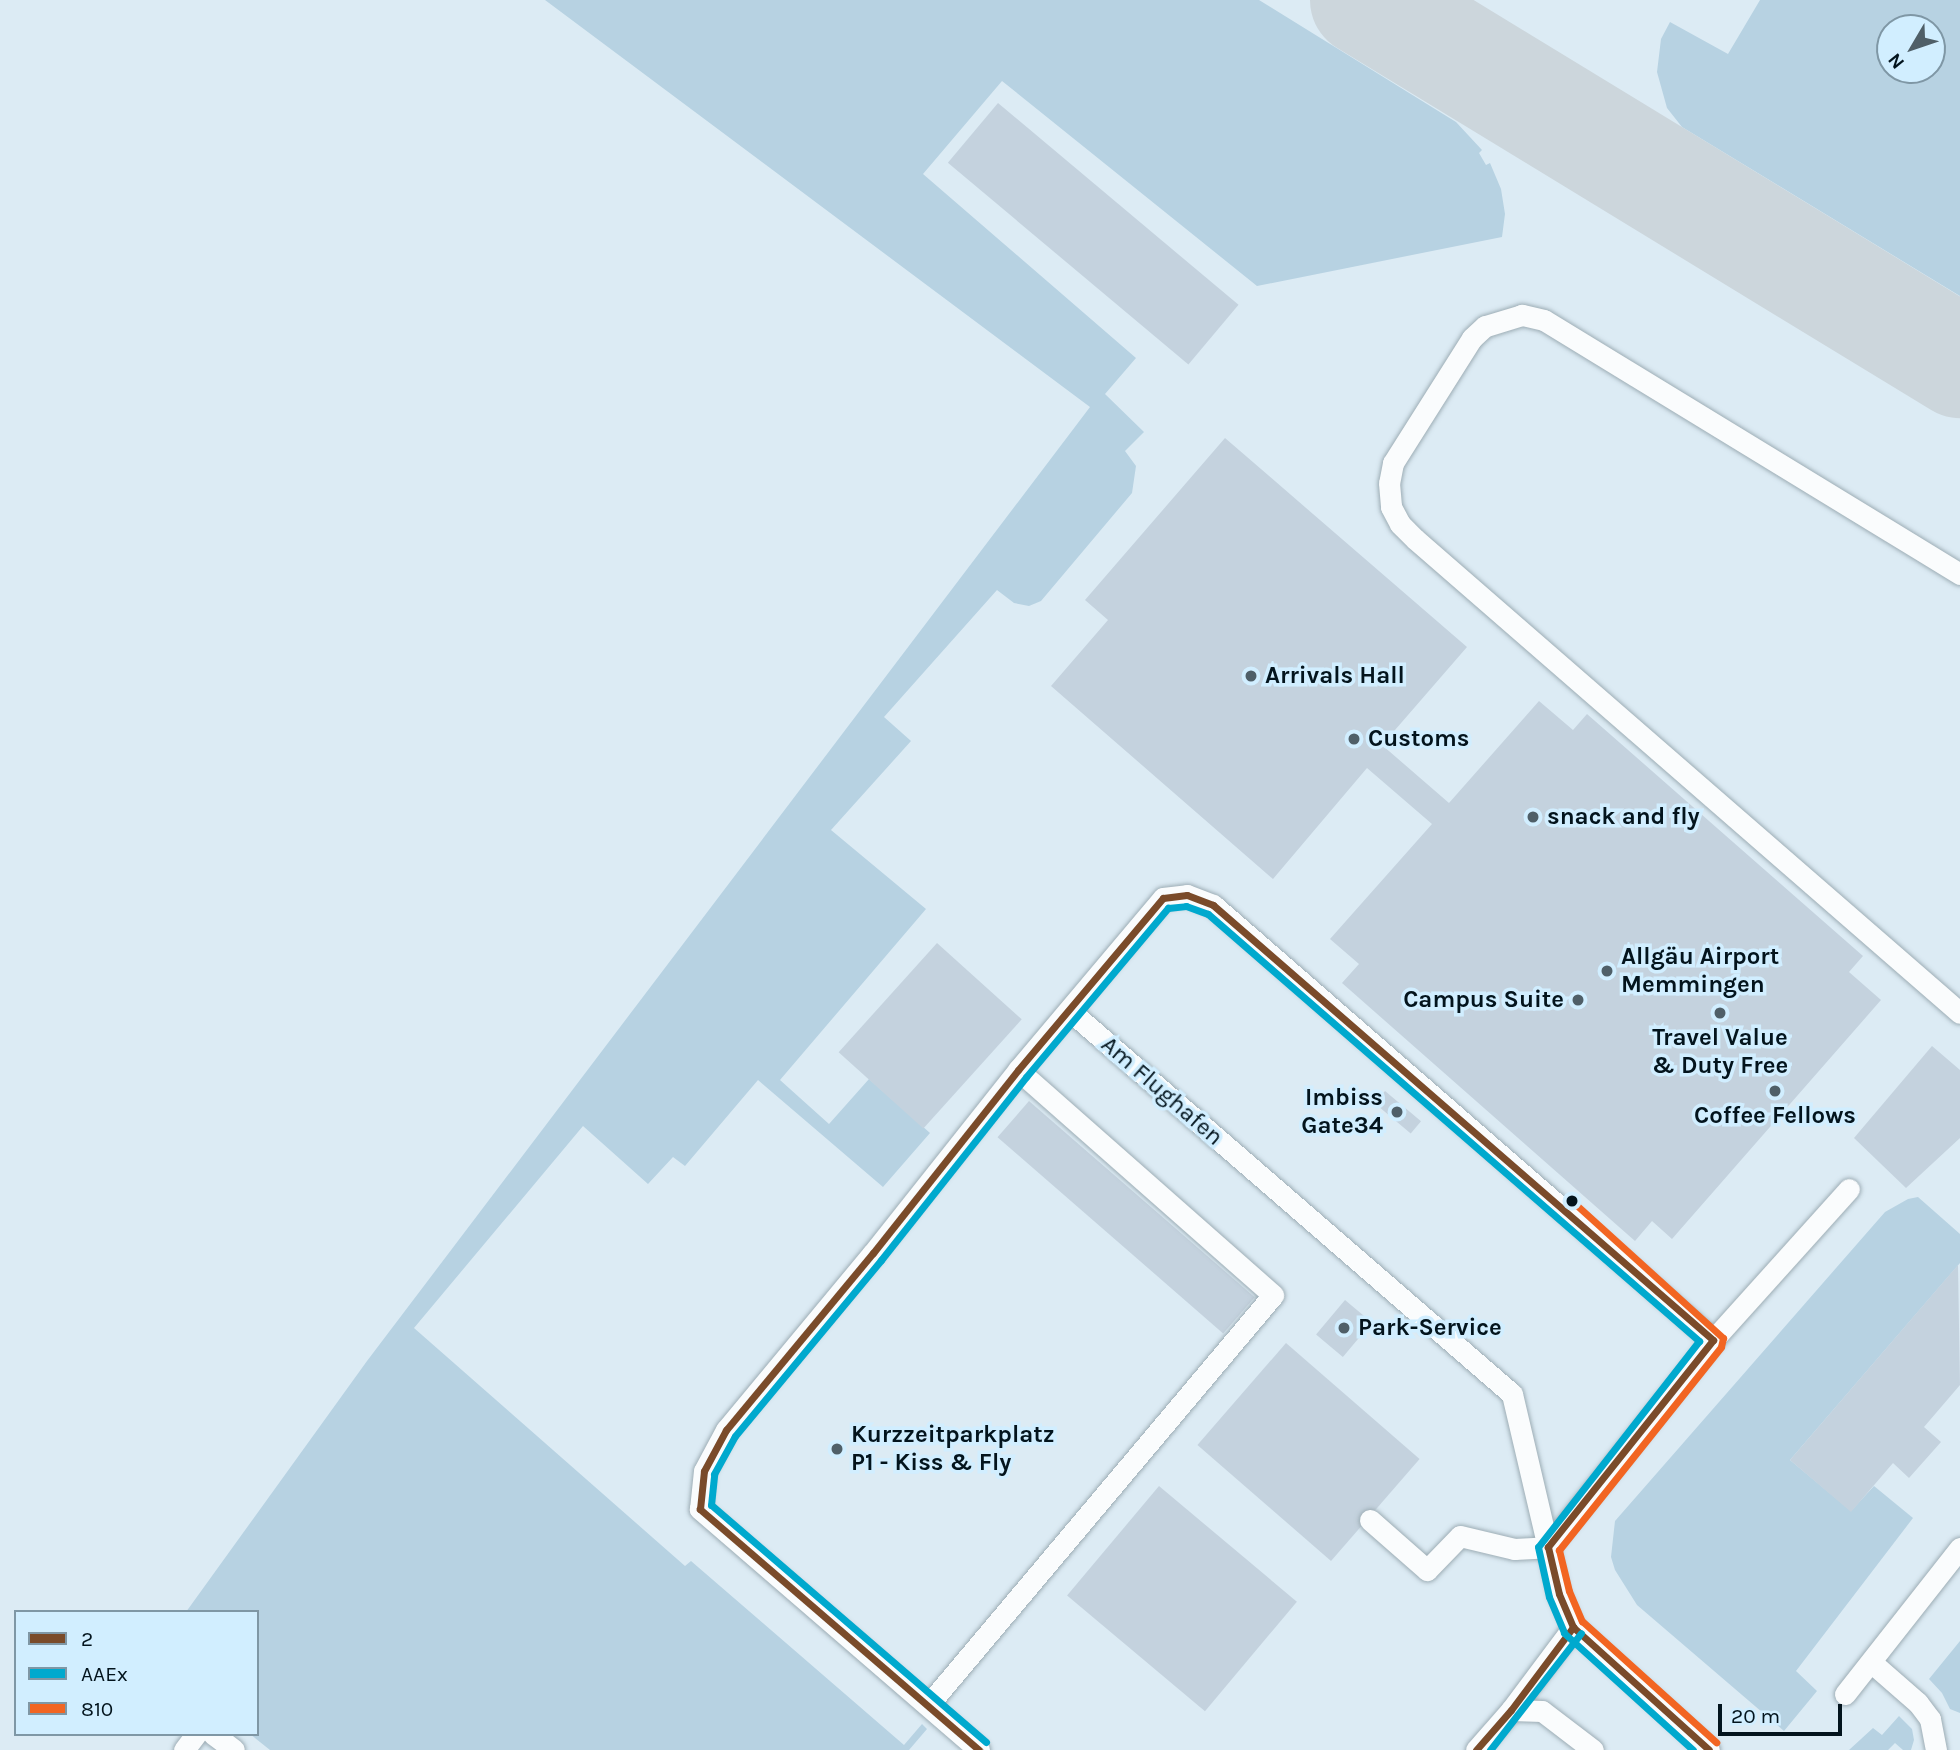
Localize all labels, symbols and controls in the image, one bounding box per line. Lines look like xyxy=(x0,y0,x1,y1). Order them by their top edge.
north arrow xyxy=(1876,14,1946,84)
text: N xyxy=(1883,49,1909,73)
place label: Arrivals Hall xyxy=(1265,662,1405,690)
marker: Arrivals Hall xyxy=(1243,668,1259,684)
place label: Customs xyxy=(1368,725,1469,753)
marker: Customs xyxy=(1346,731,1362,747)
place label: snack and fly xyxy=(1547,803,1700,831)
marker: snack and fly xyxy=(1525,809,1541,825)
place label: Allgäu Airport Memmingen xyxy=(1621,943,1779,999)
marker: Allgäu Airport Memmingen xyxy=(1599,963,1615,979)
place label: Campus Suite xyxy=(1403,986,1564,1014)
marker: Campus Suite xyxy=(1570,992,1586,1008)
marker: Travel Value & Duty Free xyxy=(1712,1005,1728,1021)
place label: Travel Value & Duty Free xyxy=(1652,1024,1788,1080)
street label: Am Flughafen xyxy=(1095,1030,1229,1152)
marker: Coffee Fellows xyxy=(1767,1083,1783,1099)
place label: Imbiss Gate34 xyxy=(1301,1084,1383,1140)
place label: Coffee Fellows xyxy=(1694,1102,1856,1130)
marker: Imbiss Gate34 xyxy=(1389,1104,1405,1120)
unlabelled marker xyxy=(1565,1194,1579,1208)
place label: Park-Service xyxy=(1358,1314,1502,1342)
marker: Park-Service xyxy=(1336,1320,1352,1336)
place label: Kurzzeitparkplatz P1 - Kiss & Fly xyxy=(851,1421,1055,1477)
marker: Kurzzeitparkplatz P1 - Kiss & Fly xyxy=(829,1441,845,1457)
legend xyxy=(14,1610,259,1736)
text: 2 xyxy=(81,1627,93,1651)
text: AAEx xyxy=(81,1662,128,1686)
scale bar xyxy=(1722,1690,1846,1734)
text: 810 xyxy=(81,1697,113,1721)
text: 20 m xyxy=(1731,1704,1780,1728)

